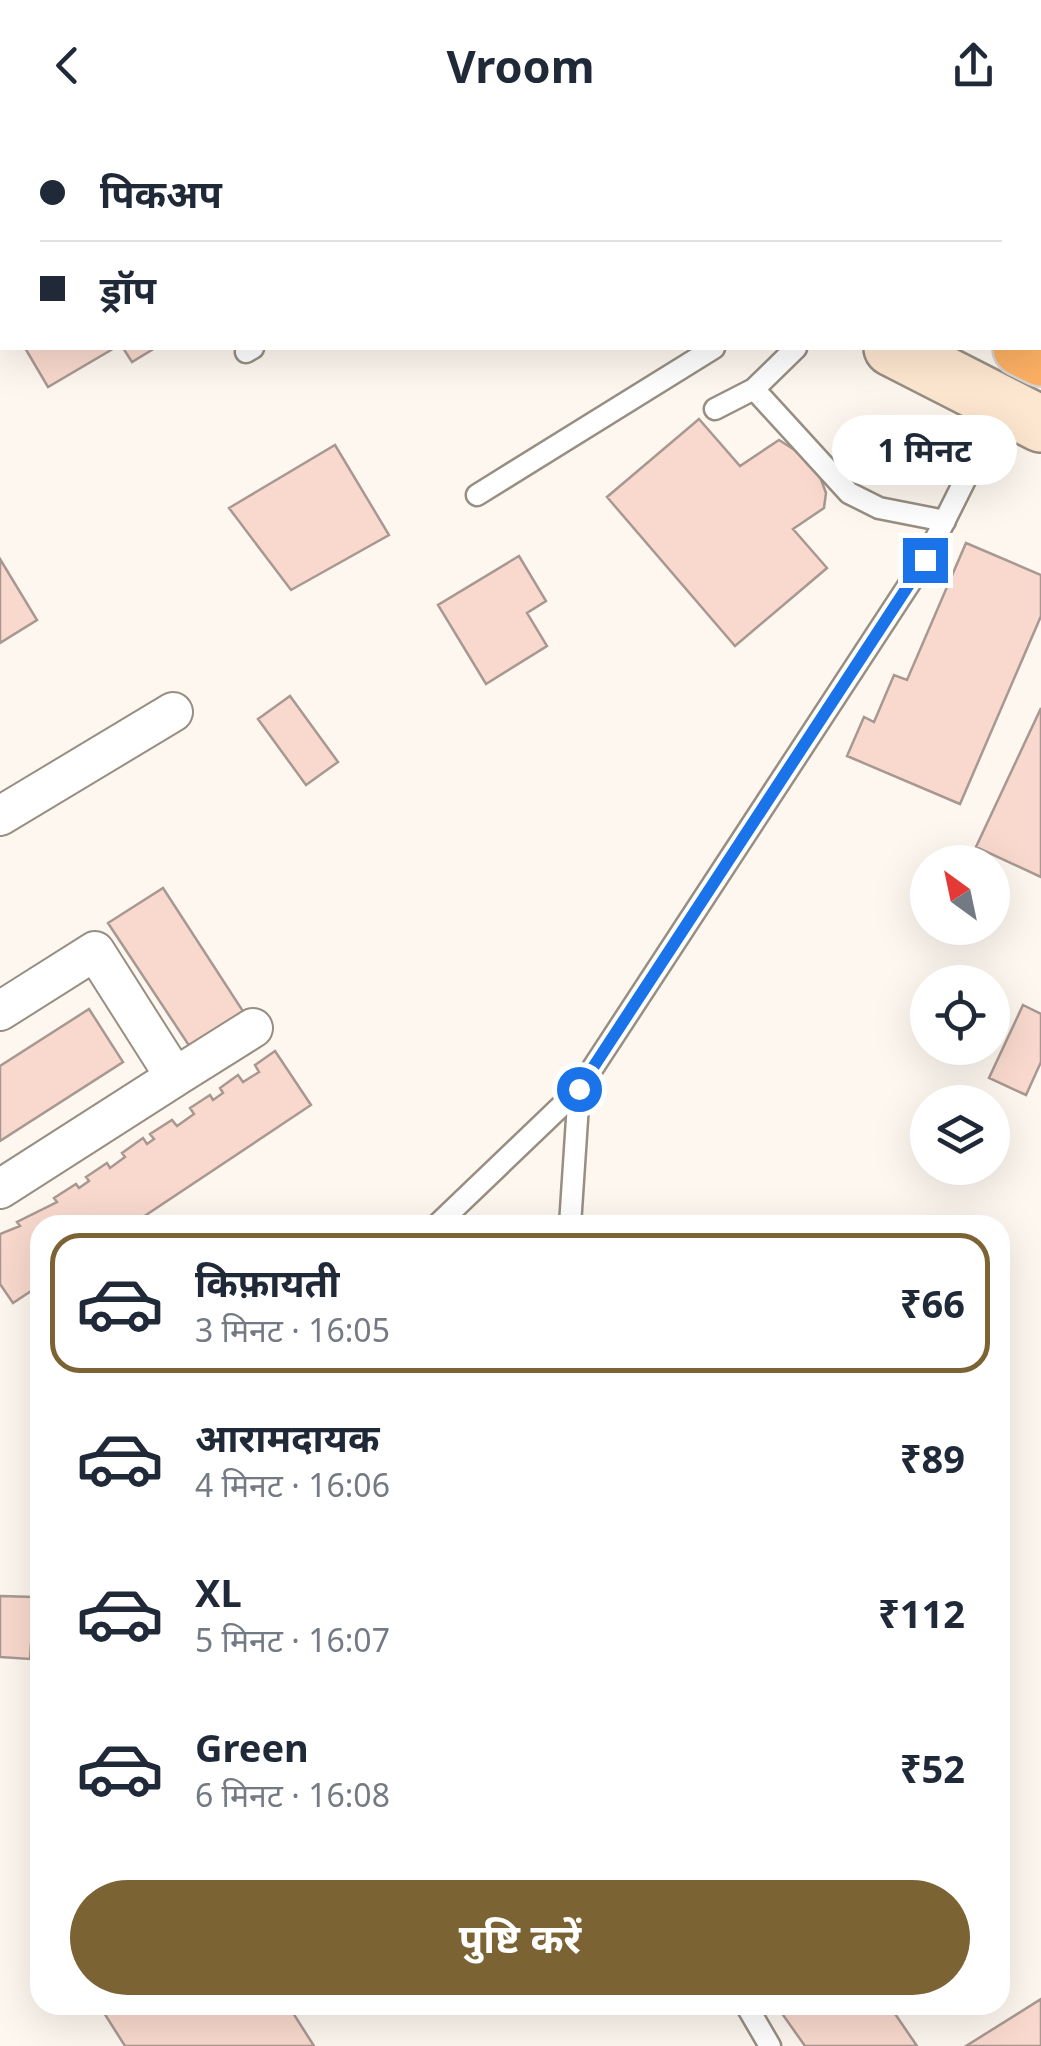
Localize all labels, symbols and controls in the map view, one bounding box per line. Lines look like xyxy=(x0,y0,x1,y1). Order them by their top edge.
text: Vroom xyxy=(446,35,595,96)
icon: back xyxy=(40,38,95,93)
icon: share xyxy=(946,38,1001,93)
text: पिकअप xyxy=(100,167,222,219)
text: ड्रॉप xyxy=(100,263,156,315)
callout: 1 मिनट xyxy=(832,415,1018,485)
text: 1 मिनट xyxy=(878,428,971,471)
route end xyxy=(903,538,948,583)
north arrow xyxy=(910,845,1010,945)
map controls xyxy=(910,845,1010,1185)
button: locate xyxy=(910,965,1010,1065)
route start xyxy=(557,1067,602,1112)
button: layers xyxy=(910,1085,1010,1185)
text: किफ़ायती xyxy=(195,1256,339,1308)
icon: car xyxy=(75,1258,165,1348)
text: ₹66 xyxy=(900,1277,965,1329)
text: 3 मिनट · 16:05 xyxy=(195,1308,390,1351)
text: आरामदायक xyxy=(195,1411,379,1463)
icon: car xyxy=(75,1413,165,1503)
text: ₹89 xyxy=(900,1432,965,1484)
text: 4 मिनट · 16:06 xyxy=(195,1463,390,1506)
text: XL xyxy=(195,1566,242,1618)
icon: car xyxy=(75,1568,165,1658)
text: ₹112 xyxy=(878,1587,965,1639)
text: 5 मिनट · 16:07 xyxy=(195,1618,390,1661)
text: Green xyxy=(195,1721,309,1773)
icon: car xyxy=(75,1723,165,1813)
text: ₹52 xyxy=(900,1742,965,1794)
text: 6 मिनट · 16:08 xyxy=(195,1773,390,1816)
button: पुष्टि करें xyxy=(70,1880,970,1995)

